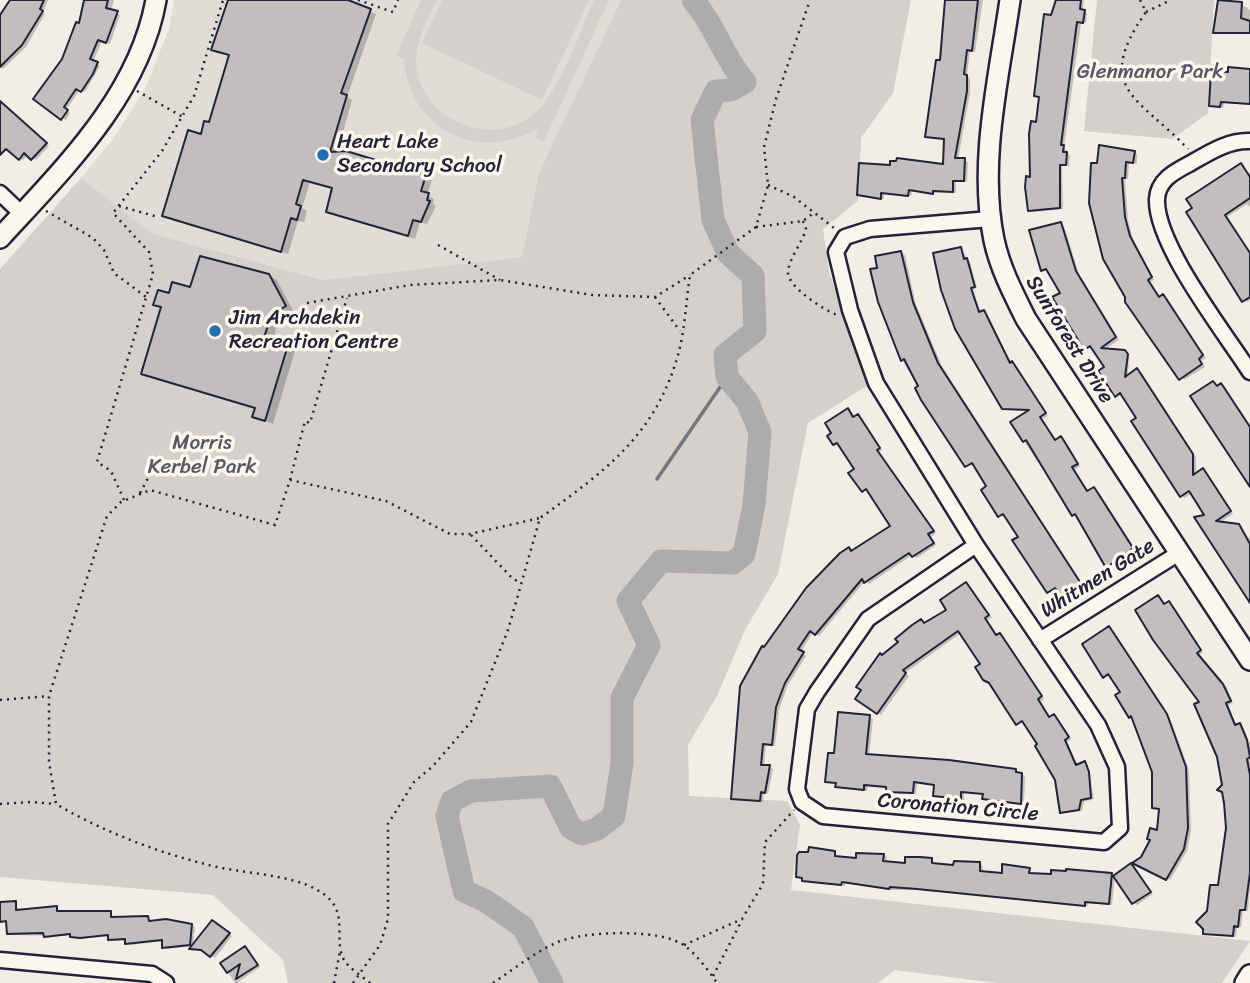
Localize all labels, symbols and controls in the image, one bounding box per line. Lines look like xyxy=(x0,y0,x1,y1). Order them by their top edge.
park label: Glenmanor Park xyxy=(1077,60,1223,86)
place label: Heart Lake Secondary School xyxy=(337,130,502,180)
marker: Heart Lake Secondary School xyxy=(315,147,331,163)
street label: Sunforest Drive xyxy=(1020,271,1118,409)
place label: Jim Archdekin Recreation Centre xyxy=(229,306,398,356)
marker: Jim Archdekin Recreation Centre xyxy=(207,323,223,339)
park label: Morris Kerbel Park xyxy=(148,431,256,481)
street label: Whitmen Gate xyxy=(1036,534,1160,624)
street label: Coronation Circle xyxy=(877,788,1039,828)

